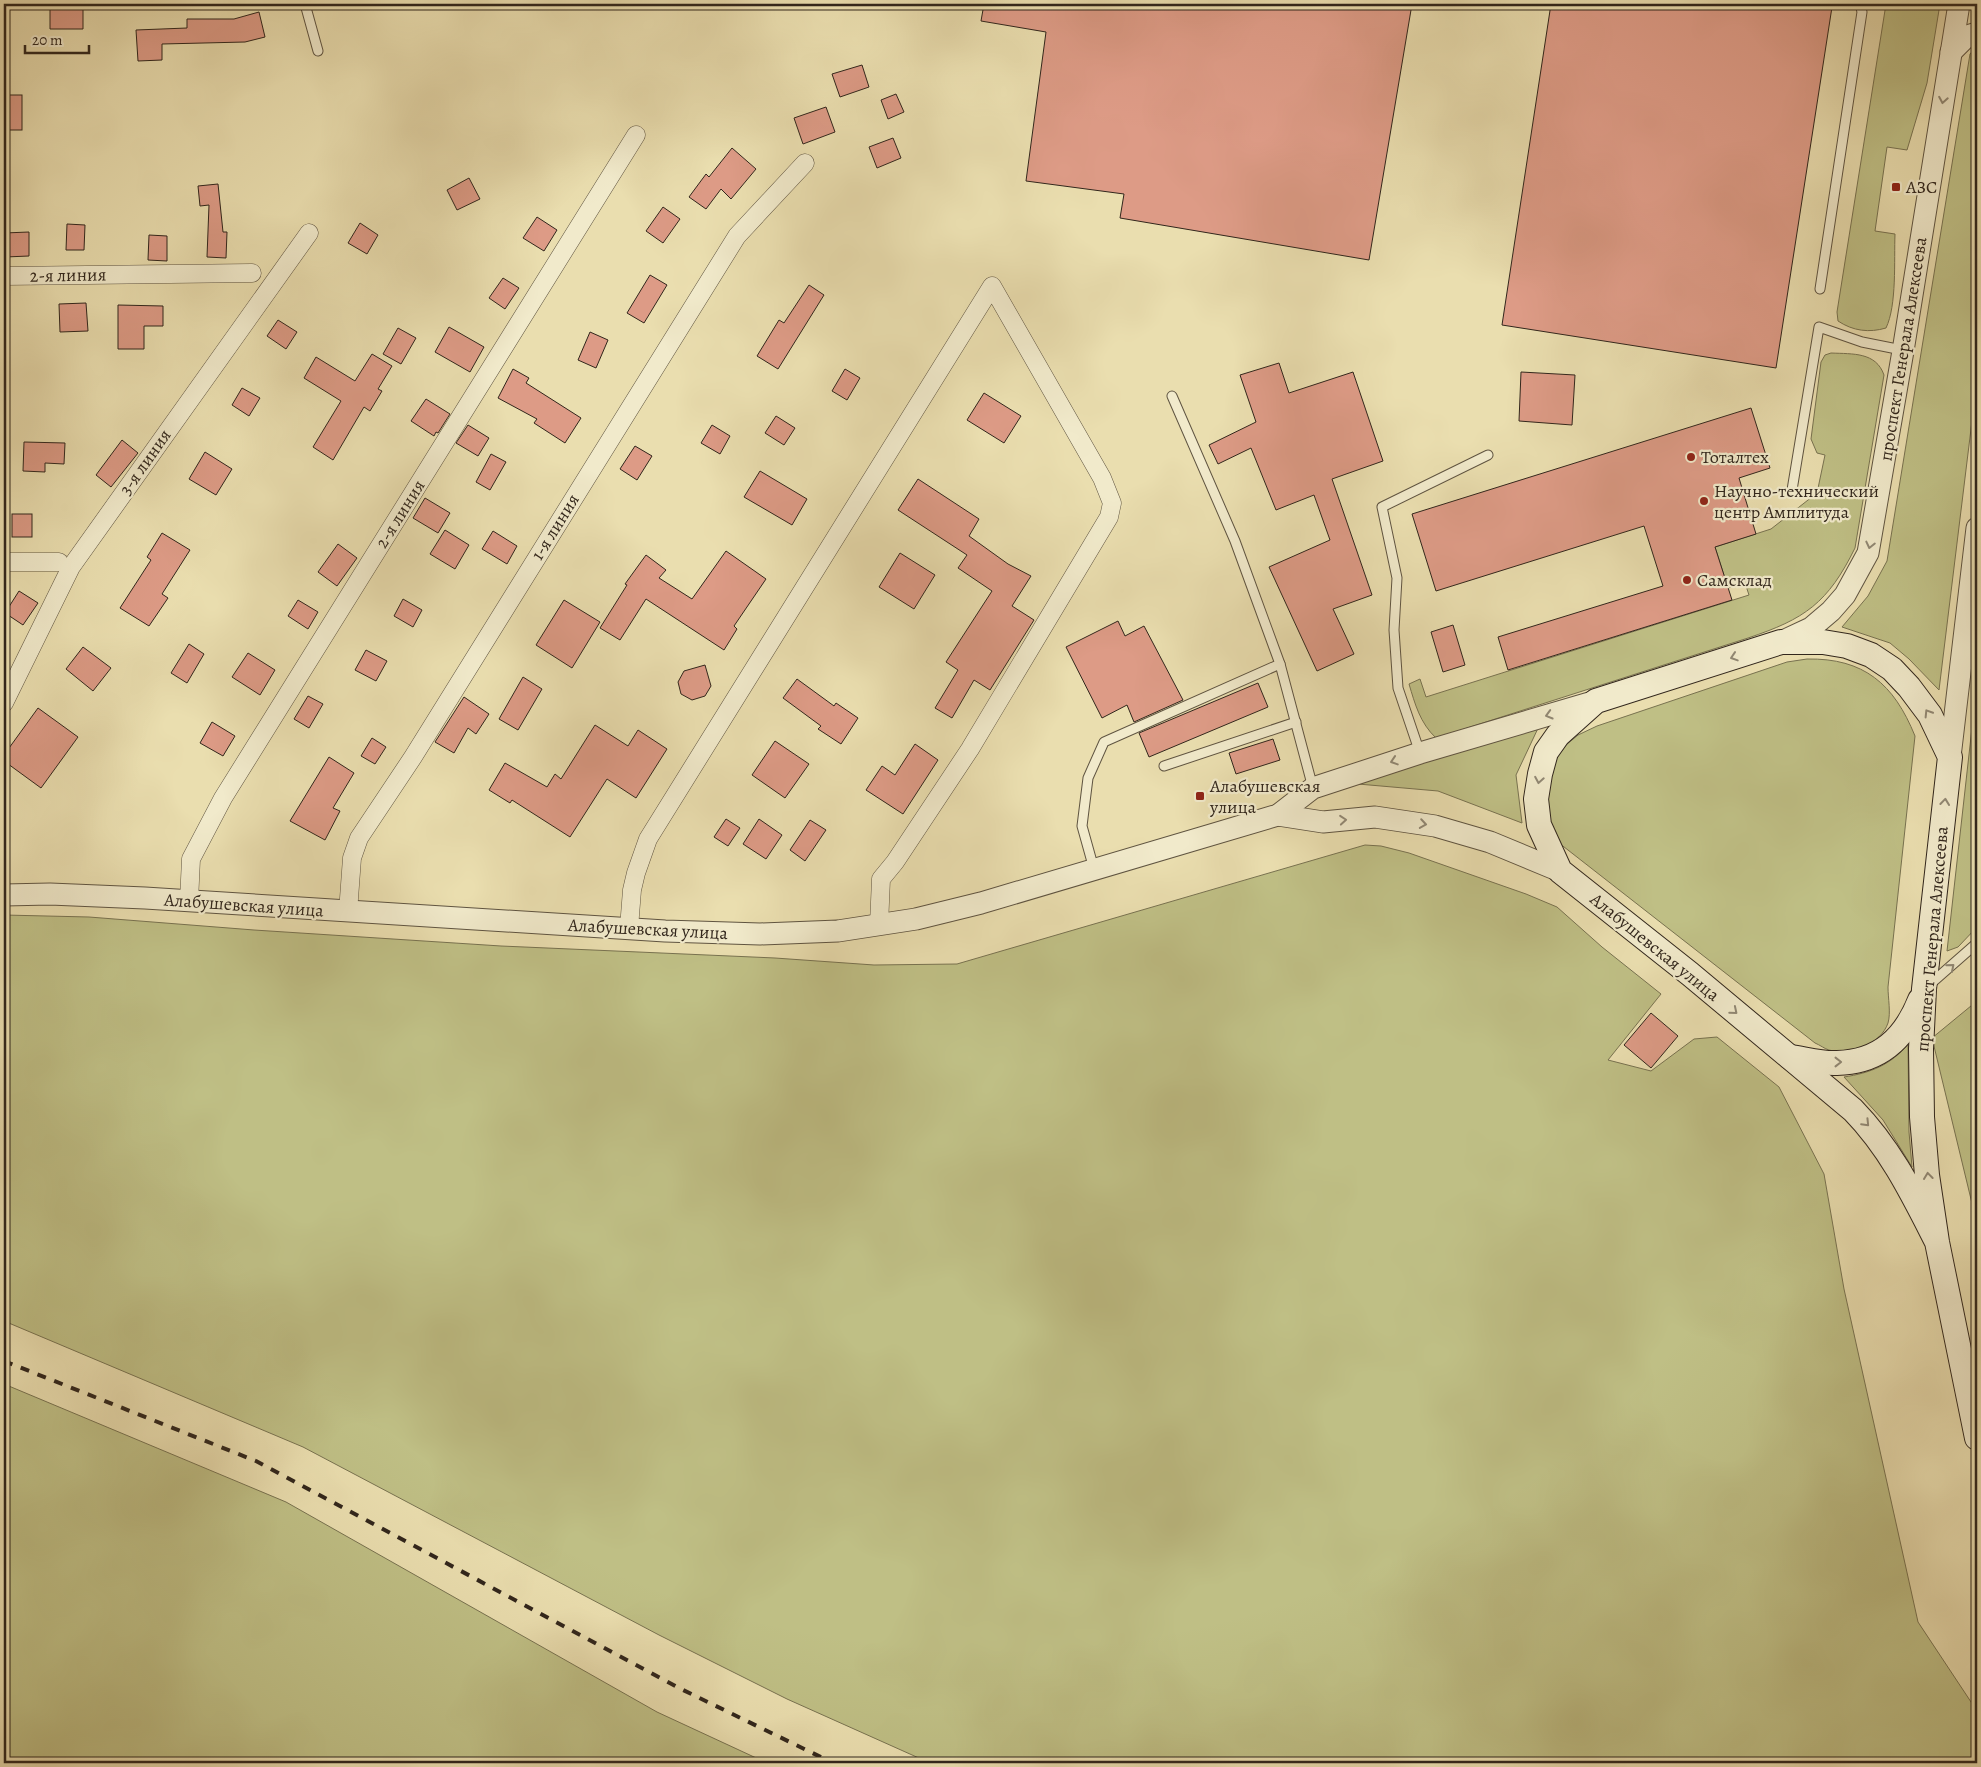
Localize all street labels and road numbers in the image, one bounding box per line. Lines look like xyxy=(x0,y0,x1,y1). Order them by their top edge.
street label: проспект Генерала Алексеева xyxy=(1873,235,1933,463)
street label: 2-я линия xyxy=(30,262,106,288)
street label: 3-я линия xyxy=(114,424,176,500)
street label: 2-я линия xyxy=(370,475,430,553)
street label: 1-я линия xyxy=(525,489,585,565)
street label: проспект Генерала Алексеева xyxy=(1910,824,1954,1053)
street label: Алабушевская улица xyxy=(162,887,325,923)
street label: Алабушевская улица xyxy=(1585,887,1725,1007)
street label: Алабушевская улица xyxy=(567,913,729,945)

